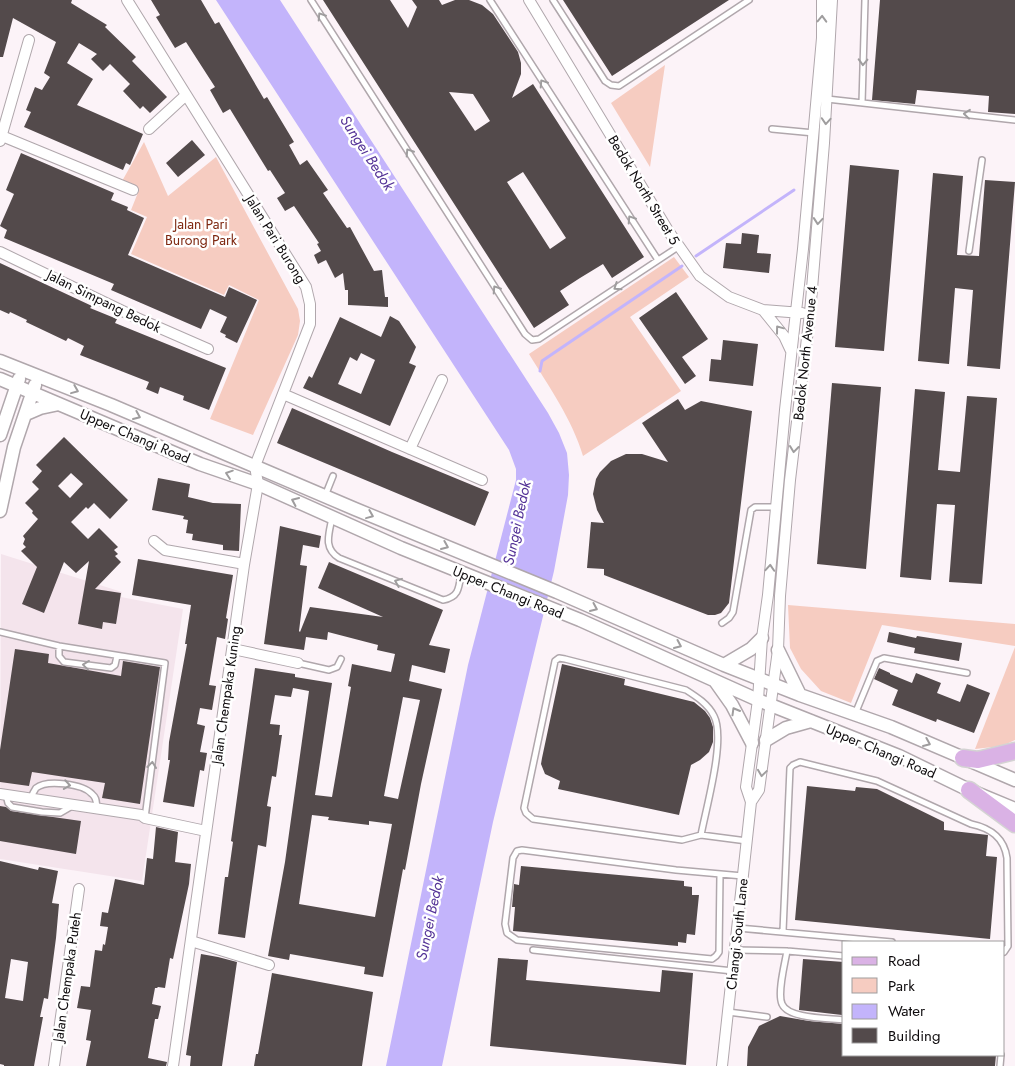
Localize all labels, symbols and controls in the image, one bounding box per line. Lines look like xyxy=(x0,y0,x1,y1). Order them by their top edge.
one-way arrow xyxy=(318,12,327,21)
one-way arrow xyxy=(817,15,828,23)
one-way arrow xyxy=(858,58,868,66)
one-way arrow xyxy=(540,79,549,88)
one-way arrow xyxy=(962,109,970,120)
water label: Sungei Bedok xyxy=(334,111,400,195)
one-way arrow xyxy=(821,117,832,125)
street label: Bedok North Street 5 xyxy=(603,131,685,249)
one-way arrow xyxy=(406,149,415,158)
street label: Jalan Pari Burong xyxy=(240,189,311,287)
park label: Jalan Pari Burong Park xyxy=(165,214,238,250)
one-way arrow xyxy=(628,216,637,225)
one-way arrow xyxy=(813,217,824,225)
street label: Jalan Simpang Bedok xyxy=(42,264,165,338)
one-way arrow xyxy=(613,281,622,291)
street label: Bedok North Avenue 4 xyxy=(788,285,822,421)
one-way arrow xyxy=(493,286,503,295)
one-way arrow xyxy=(776,325,785,335)
one-way arrow xyxy=(70,384,79,395)
street label: Upper Changi Road xyxy=(77,404,193,468)
one-way arrow xyxy=(132,410,141,421)
one-way arrow xyxy=(789,445,800,453)
one-way arrow xyxy=(225,470,234,480)
water label: Sungei Bedok xyxy=(497,478,537,567)
one-way arrow xyxy=(291,497,300,508)
one-way arrow xyxy=(365,509,374,520)
one-way arrow xyxy=(440,540,449,550)
street label: Upper Changi Road xyxy=(450,561,566,623)
one-way arrow xyxy=(765,564,776,572)
one-way arrow xyxy=(394,578,403,588)
one-way arrow xyxy=(589,601,598,612)
street label: Jalan Chempaka Kuning xyxy=(206,624,246,768)
one-way arrow xyxy=(673,638,682,649)
one-way arrow xyxy=(82,660,90,671)
one-way arrow xyxy=(731,707,741,716)
street label: Upper Changi Road xyxy=(823,719,939,783)
one-way arrow xyxy=(922,736,931,747)
one-way arrow xyxy=(146,760,157,768)
one-way arrow xyxy=(757,769,768,777)
one-way arrow xyxy=(63,779,71,790)
water label: Sungei Bedok xyxy=(410,873,450,962)
street label: Changi South Lane xyxy=(721,877,753,991)
street label: Jalan Chempaka Puteh xyxy=(48,911,86,1045)
legend xyxy=(842,941,1005,1056)
text: Road xyxy=(888,950,920,972)
text: Park xyxy=(888,975,915,997)
text: Water xyxy=(888,1000,926,1022)
text: Building xyxy=(888,1025,940,1047)

